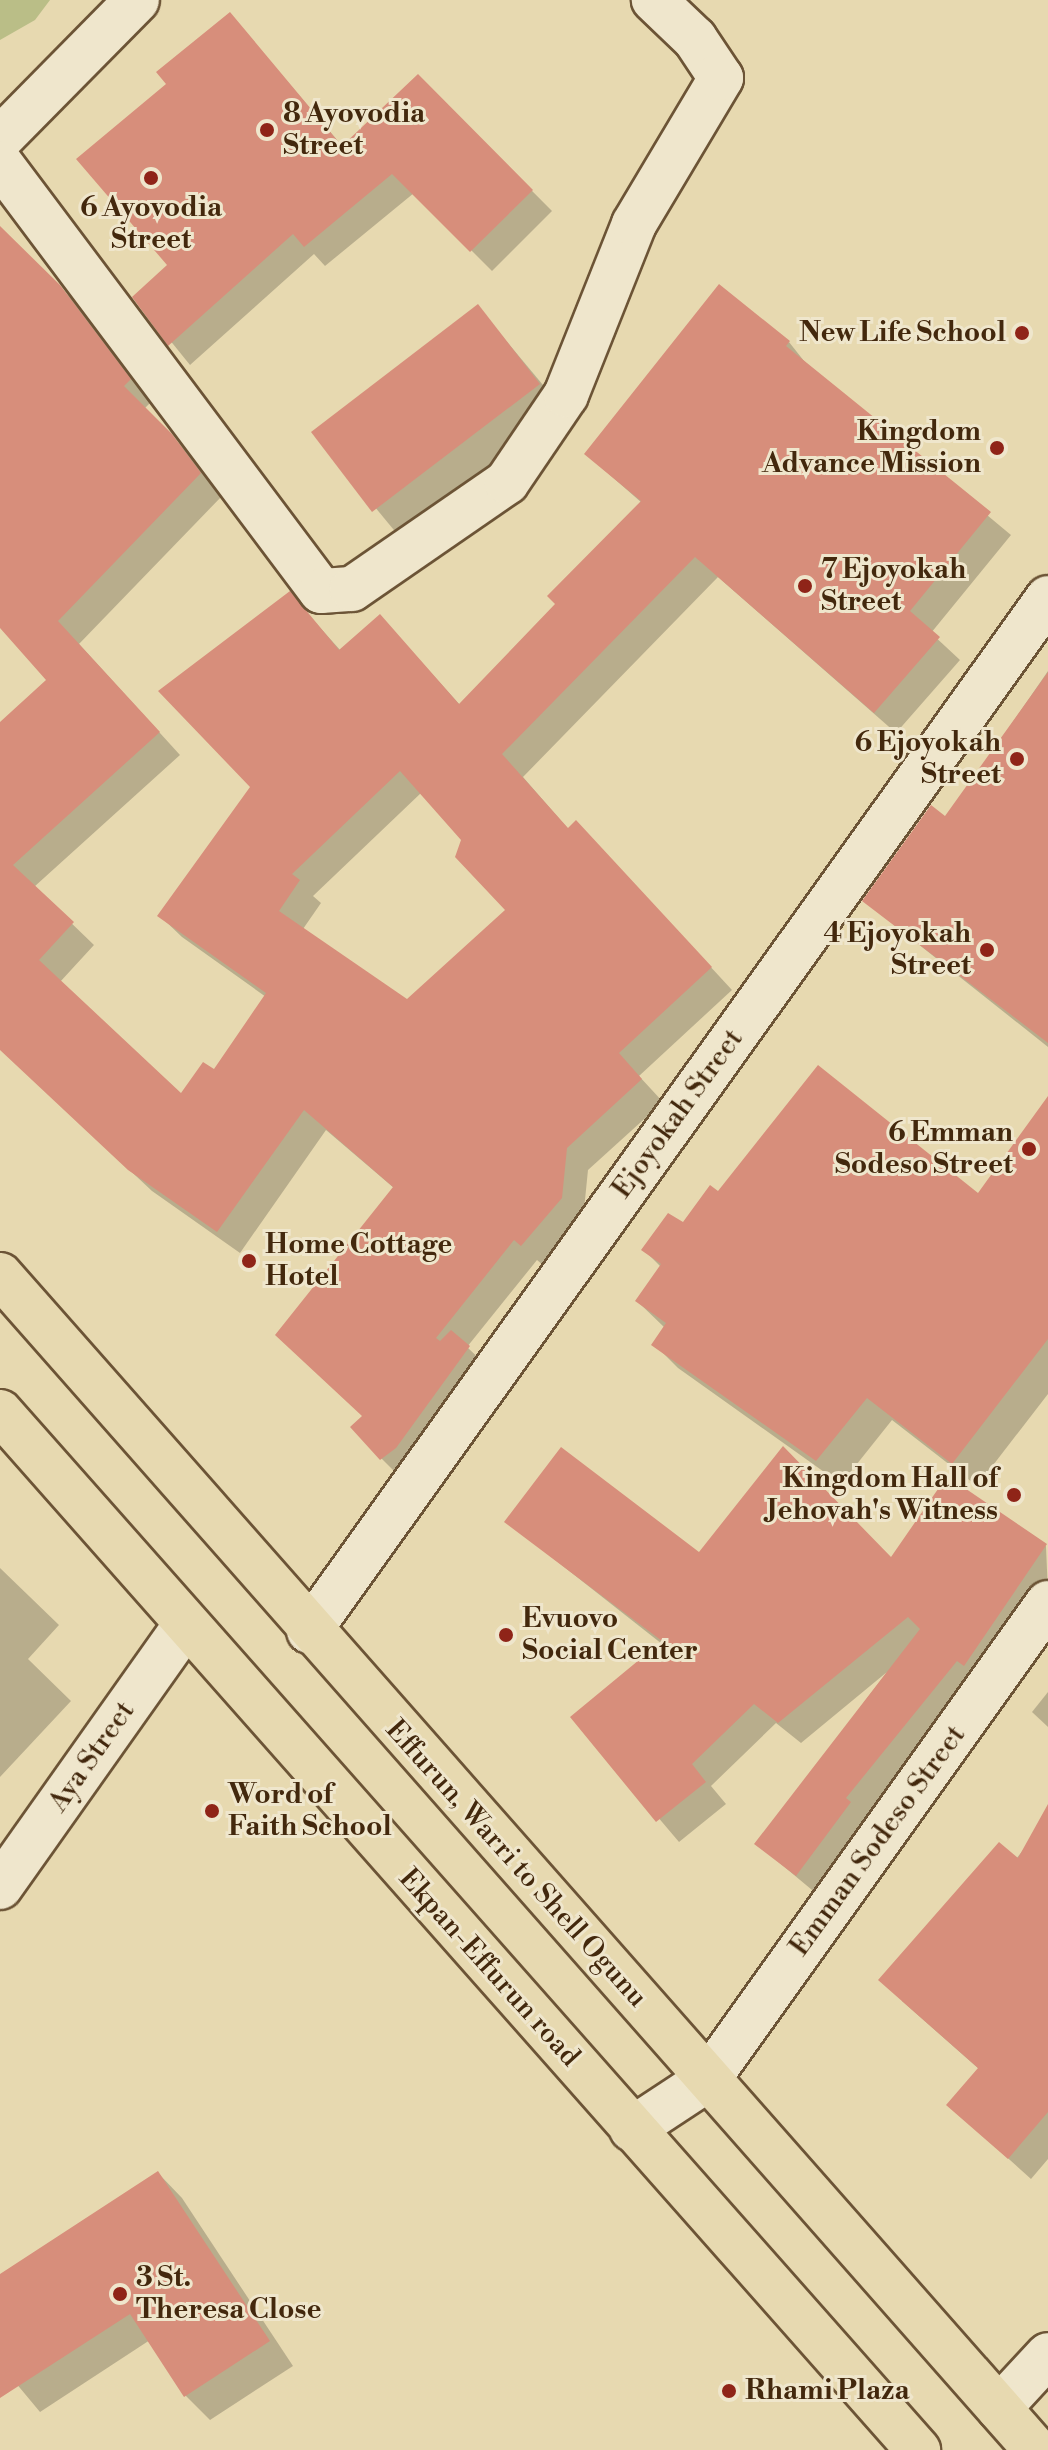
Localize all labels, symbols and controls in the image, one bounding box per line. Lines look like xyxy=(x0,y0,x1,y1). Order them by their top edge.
place label: 8 Ayovodia Street xyxy=(283,97,425,163)
marker: 8 Ayovodia Street xyxy=(258,121,276,139)
marker: 6 Ayovodia Street xyxy=(142,169,160,187)
place label: 6 Ayovodia Street xyxy=(80,191,222,257)
place label: New Life School xyxy=(799,316,1006,350)
marker: New Life School xyxy=(1013,324,1031,342)
place label: Kingdom Advance Mission xyxy=(762,415,981,481)
marker: Kingdom Advance Mission xyxy=(988,439,1006,457)
place label: 7 Ejoyokah Street xyxy=(821,553,966,619)
marker: 7 Ejoyokah Street xyxy=(796,577,814,595)
place label: 6 Ejoyokah Street xyxy=(855,726,1001,792)
marker: 6 Ejoyokah Street xyxy=(1008,750,1026,768)
place label: 4 Ejoyokah Street xyxy=(823,917,971,983)
marker: 4 Ejoyokah Street xyxy=(978,941,996,959)
street label: Ejoyokah Street xyxy=(605,1023,751,1205)
place label: 6 Emman Sodeso Street xyxy=(835,1116,1013,1182)
marker: 6 Emman Sodeso Street xyxy=(1020,1140,1038,1158)
place label: Home Cottage Hotel xyxy=(265,1228,452,1294)
marker: Home Cottage Hotel xyxy=(240,1252,258,1270)
place label: Kingdom Hall of Jehovah's Witness xyxy=(767,1462,998,1528)
marker: Kingdom Hall of Jehovah's Witness xyxy=(1005,1486,1023,1504)
place label: Evuovo Social Center xyxy=(522,1602,698,1668)
marker: Evuovo Social Center xyxy=(497,1626,515,1644)
street label: Aya Street xyxy=(42,1695,142,1819)
street label: Effurun, Warri to Shell Ogunu xyxy=(378,1714,654,2014)
street label: Emman Sodeso Street xyxy=(783,1719,973,1963)
place label: Word of Faith School xyxy=(228,1778,392,1844)
marker: Word of Faith School xyxy=(203,1802,221,1820)
street label: Ekpan-Effurun road xyxy=(391,1862,587,2074)
place label: 3 St. Theresa Close xyxy=(136,2261,321,2327)
marker: 3 St. Theresa Close xyxy=(111,2285,129,2303)
place label: Rhami Plaza xyxy=(745,2374,910,2408)
marker: Rhami Plaza xyxy=(720,2382,738,2400)

